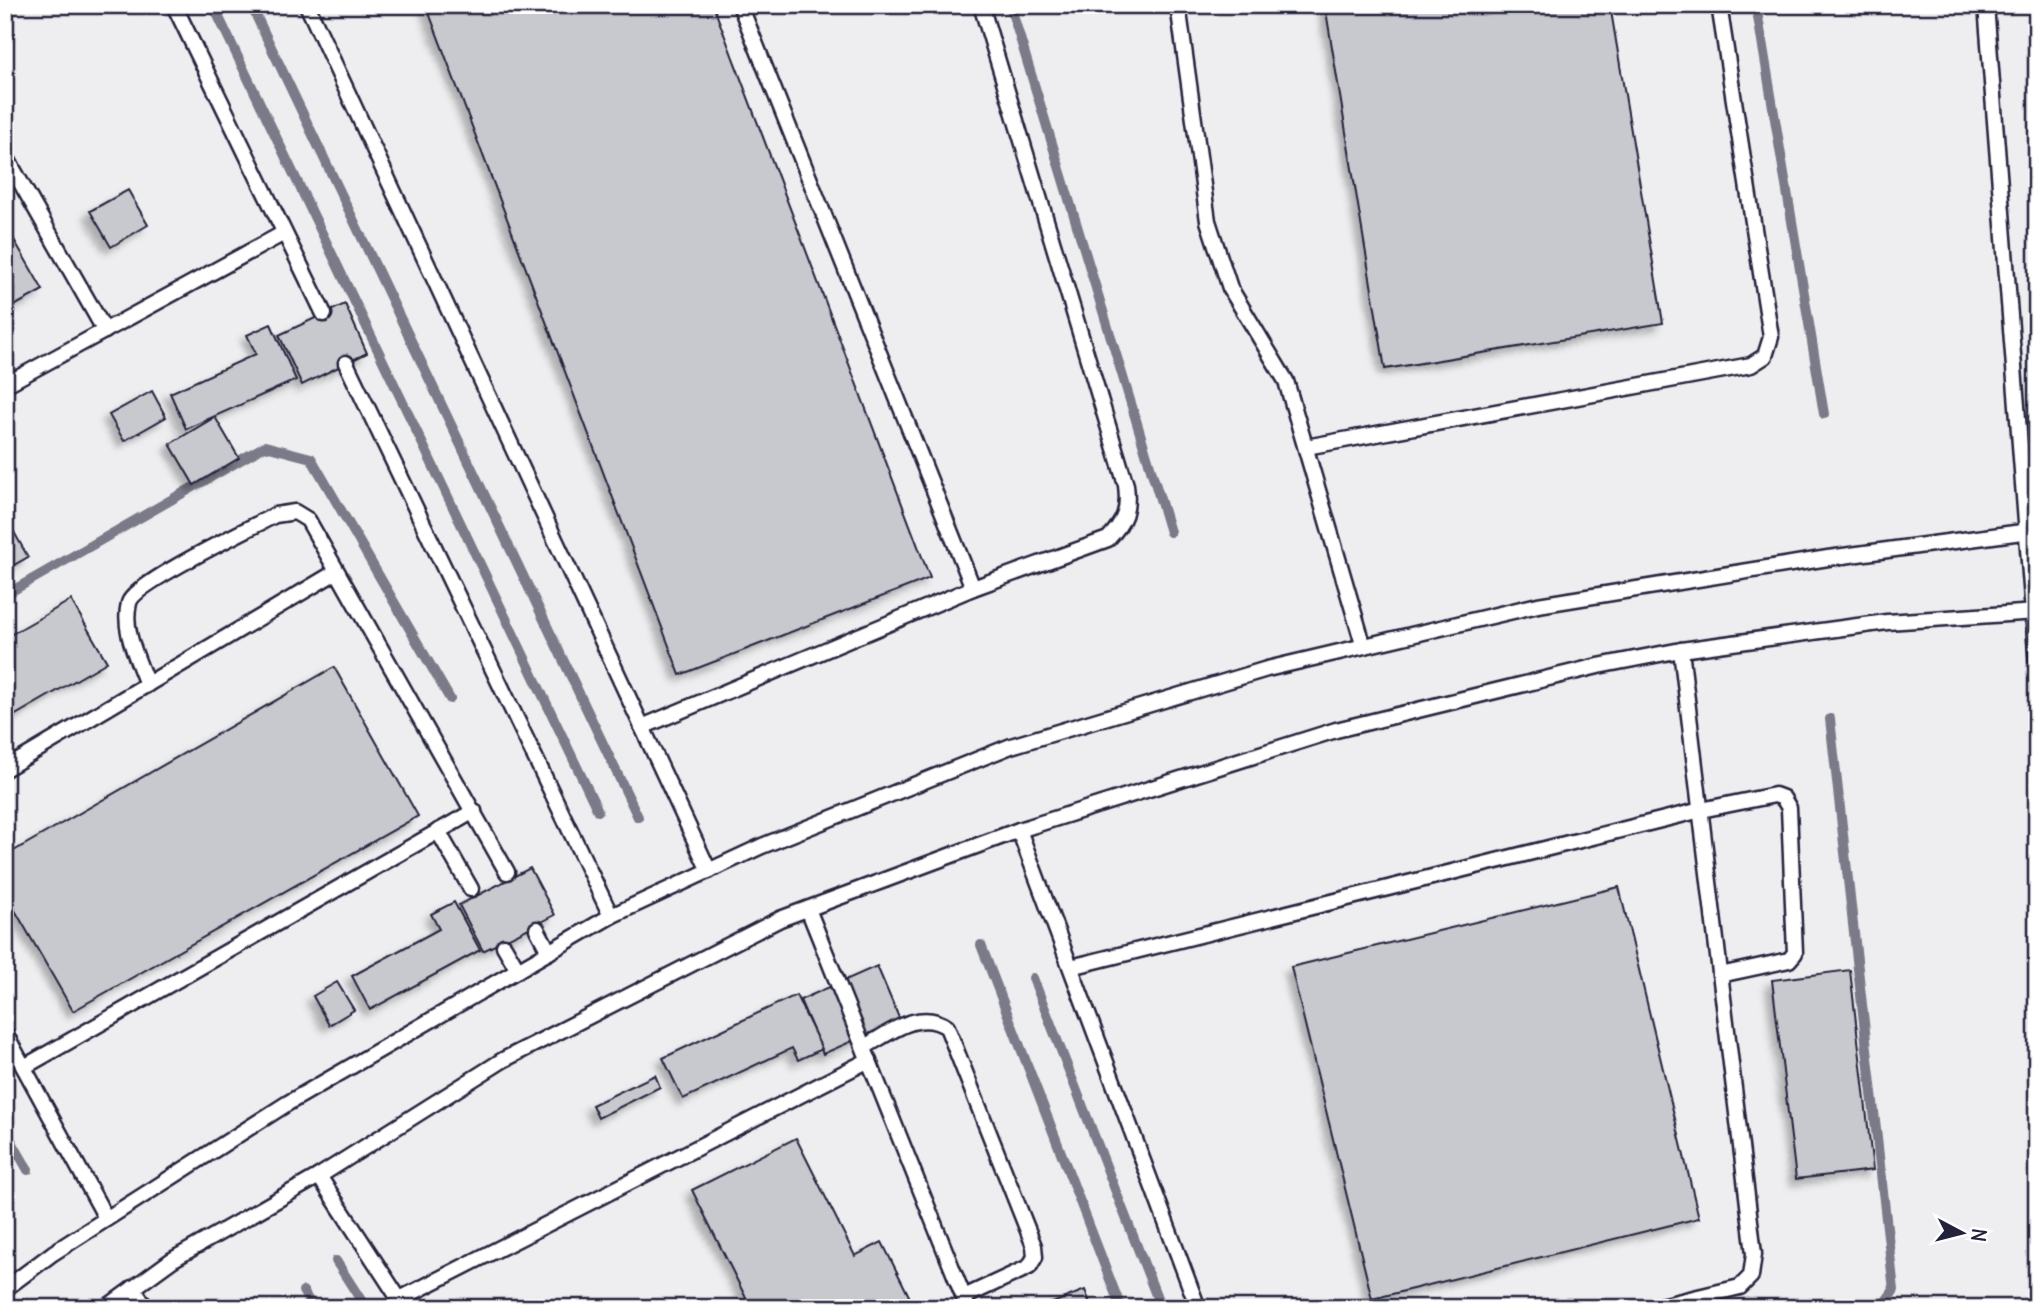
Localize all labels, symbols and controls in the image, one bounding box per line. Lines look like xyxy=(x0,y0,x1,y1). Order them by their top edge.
north arrow xyxy=(1926,1198,1996,1268)
text: N xyxy=(1966,1227,1992,1243)

